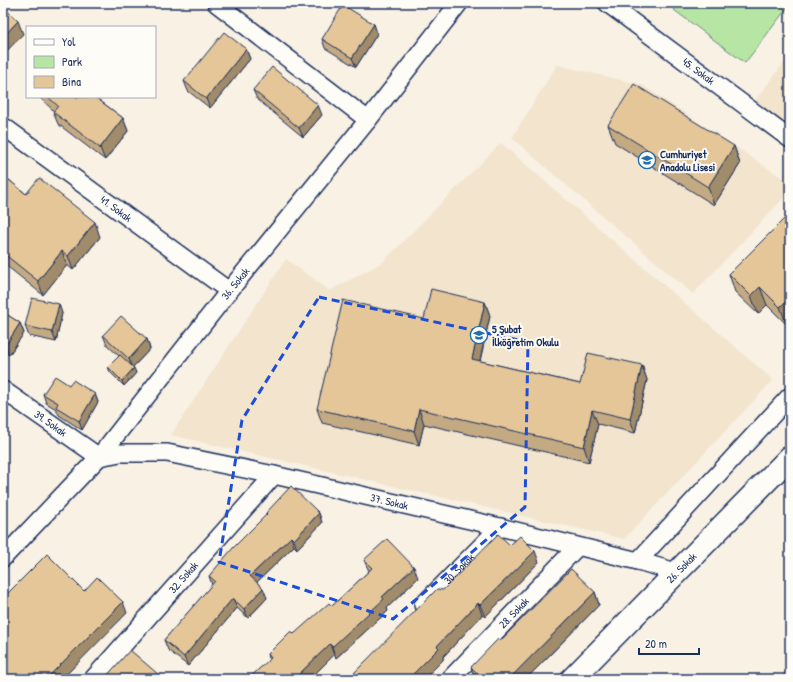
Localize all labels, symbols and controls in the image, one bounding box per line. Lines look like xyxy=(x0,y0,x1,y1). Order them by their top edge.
legend xyxy=(26,26,156,98)
text: Yol xyxy=(62,33,76,50)
text: Park xyxy=(62,53,82,70)
street label: 45. Sokak xyxy=(680,54,718,88)
text: Bina xyxy=(62,73,81,90)
place label: Cumhuriyet Anadolu Lisesi xyxy=(660,147,715,174)
school or university icon: Cumhuriyet Anadolu Lisesi xyxy=(637,150,657,170)
street label: 41. Sokak xyxy=(97,192,135,225)
street label: 36. Sokak xyxy=(218,264,253,302)
place label: 5 Şubat İlköğretim Okulu xyxy=(492,322,559,350)
school or university icon: 5 Şubat İlköğretim Okulu xyxy=(469,325,489,345)
street label: 39. Sokak xyxy=(31,407,70,440)
street label: 37. Sokak xyxy=(369,490,410,513)
street label: 26. Sokak xyxy=(663,549,700,586)
street label: 30. Sokak xyxy=(441,550,477,587)
street label: 32. Sokak xyxy=(165,558,201,596)
street label: 28. Sokak xyxy=(496,594,532,631)
scale bar xyxy=(639,630,699,656)
text: 20 m xyxy=(645,635,667,652)

